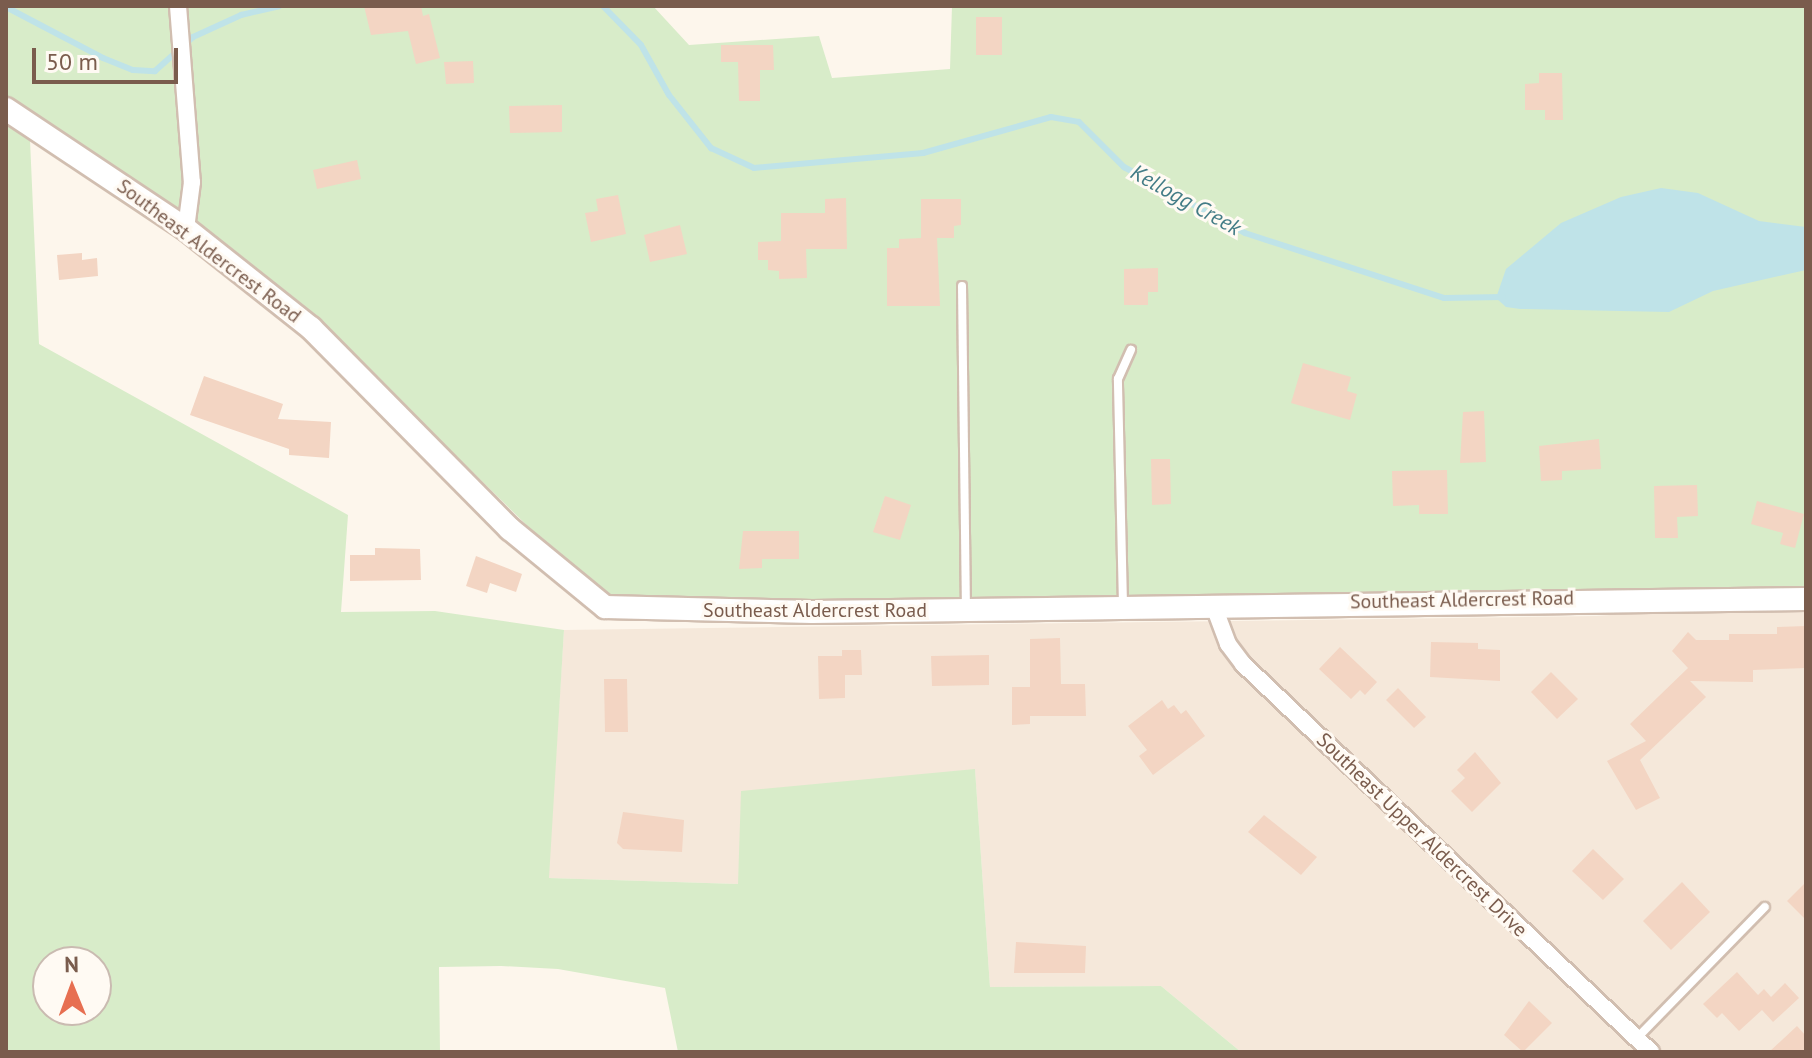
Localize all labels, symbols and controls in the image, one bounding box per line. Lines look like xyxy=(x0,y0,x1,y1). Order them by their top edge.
scale bar xyxy=(36,32,182,82)
text: 50 m xyxy=(46,46,98,77)
water label: Kellogg Creek xyxy=(1126,159,1246,241)
street label: Southeast Aldercrest Road xyxy=(112,174,306,328)
street label: Southeast Aldercrest Road xyxy=(1350,586,1574,614)
street label: Southeast Aldercrest Road xyxy=(703,598,927,622)
street label: Southeast Upper Aldercrest Drive xyxy=(1312,728,1532,942)
north arrow xyxy=(32,946,112,1026)
text: N xyxy=(64,950,79,978)

